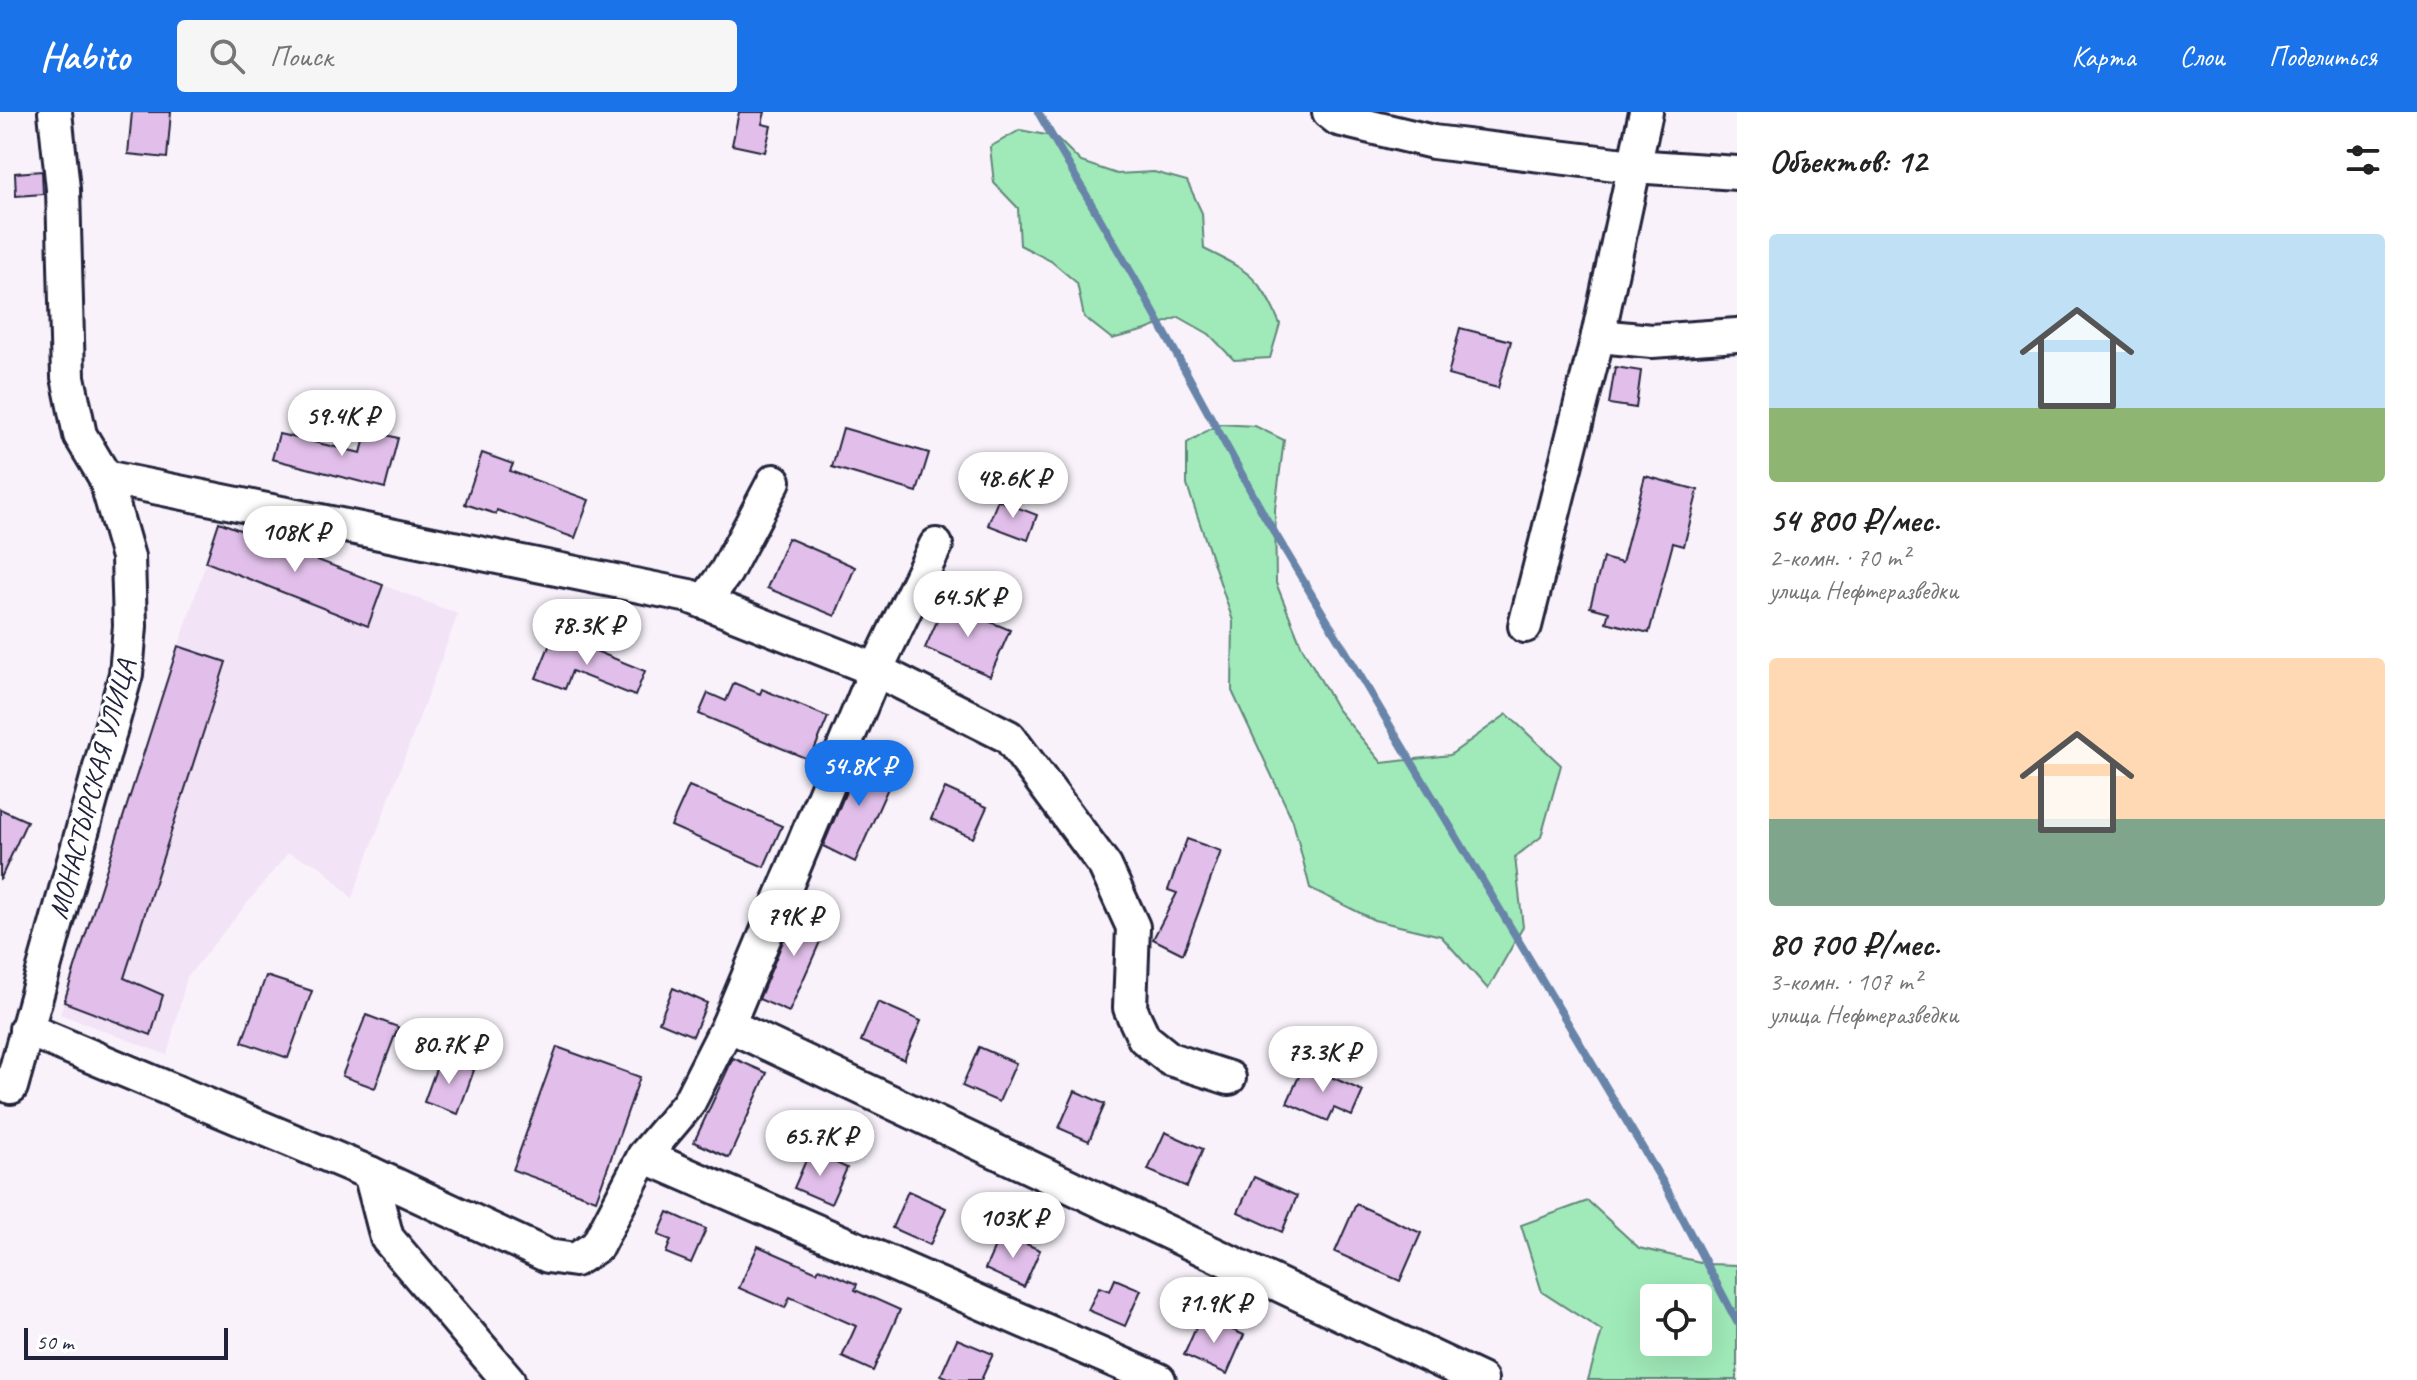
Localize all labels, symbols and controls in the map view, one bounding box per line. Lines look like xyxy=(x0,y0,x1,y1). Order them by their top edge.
search box xyxy=(177,20,737,92)
text: Habito xyxy=(40,33,129,80)
icon: search xyxy=(205,34,249,78)
text: Поиск xyxy=(269,37,333,75)
text: Карта xyxy=(2072,39,2136,74)
text: Слои xyxy=(2180,39,2225,74)
text: Поделиться xyxy=(2269,39,2377,74)
icon: filters xyxy=(2341,138,2385,182)
text: Объектов: 12 xyxy=(1769,139,1927,182)
icon: home xyxy=(2005,286,2149,430)
pin: 59.4K ₽ xyxy=(268,390,416,458)
text: 59.4K ₽ xyxy=(306,399,378,432)
pin: 48.6K ₽ xyxy=(939,452,1087,520)
text: 48.6K ₽ xyxy=(976,461,1050,494)
text: 54 800 ₽/мес. xyxy=(1769,498,1940,541)
pin: 108K ₽ xyxy=(230,506,360,574)
text: 108K ₽ xyxy=(261,515,329,548)
text: 2-комн. · 70 m² xyxy=(1769,541,1909,574)
pin: 64.5K ₽ xyxy=(894,571,1042,639)
text: улица Нефтеразведки xyxy=(1769,574,1958,607)
text: 64.5K ₽ xyxy=(931,580,1005,613)
pin: 78.3K ₽ xyxy=(513,599,661,667)
text: 78.3K ₽ xyxy=(550,608,624,641)
street label: МОНАСТЫРСКАЯ УЛИЦА xyxy=(40,655,143,923)
icon: home xyxy=(2005,710,2149,854)
pin: 54.8K ₽ xyxy=(785,740,933,808)
text: 54.8K ₽ xyxy=(823,749,895,782)
pin: 79K ₽ xyxy=(738,890,850,958)
text: 79K ₽ xyxy=(766,899,822,932)
text: 80 700 ₽/мес. xyxy=(1769,922,1940,965)
text: 3-комн. · 107 m² xyxy=(1769,965,1921,998)
text: улица Нефтеразведки xyxy=(1769,998,1958,1031)
pin: 80.7K ₽ xyxy=(375,1018,523,1086)
pin: 73.3K ₽ xyxy=(1249,1026,1397,1094)
text: 80.7K ₽ xyxy=(412,1027,486,1060)
text: 73.3K ₽ xyxy=(1286,1035,1360,1068)
pin: 65.7K ₽ xyxy=(746,1110,894,1178)
text: 65.7K ₽ xyxy=(783,1119,857,1152)
pin: 103K ₽ xyxy=(948,1192,1078,1260)
text: 103K ₽ xyxy=(979,1201,1047,1234)
pin: 71.9K ₽ xyxy=(1140,1277,1288,1345)
map controls xyxy=(1640,1284,1712,1356)
button: locate xyxy=(1640,1284,1712,1356)
text: 71.9K ₽ xyxy=(1178,1286,1250,1319)
scale bar xyxy=(24,1324,228,1360)
text: 50 m xyxy=(36,1328,73,1356)

